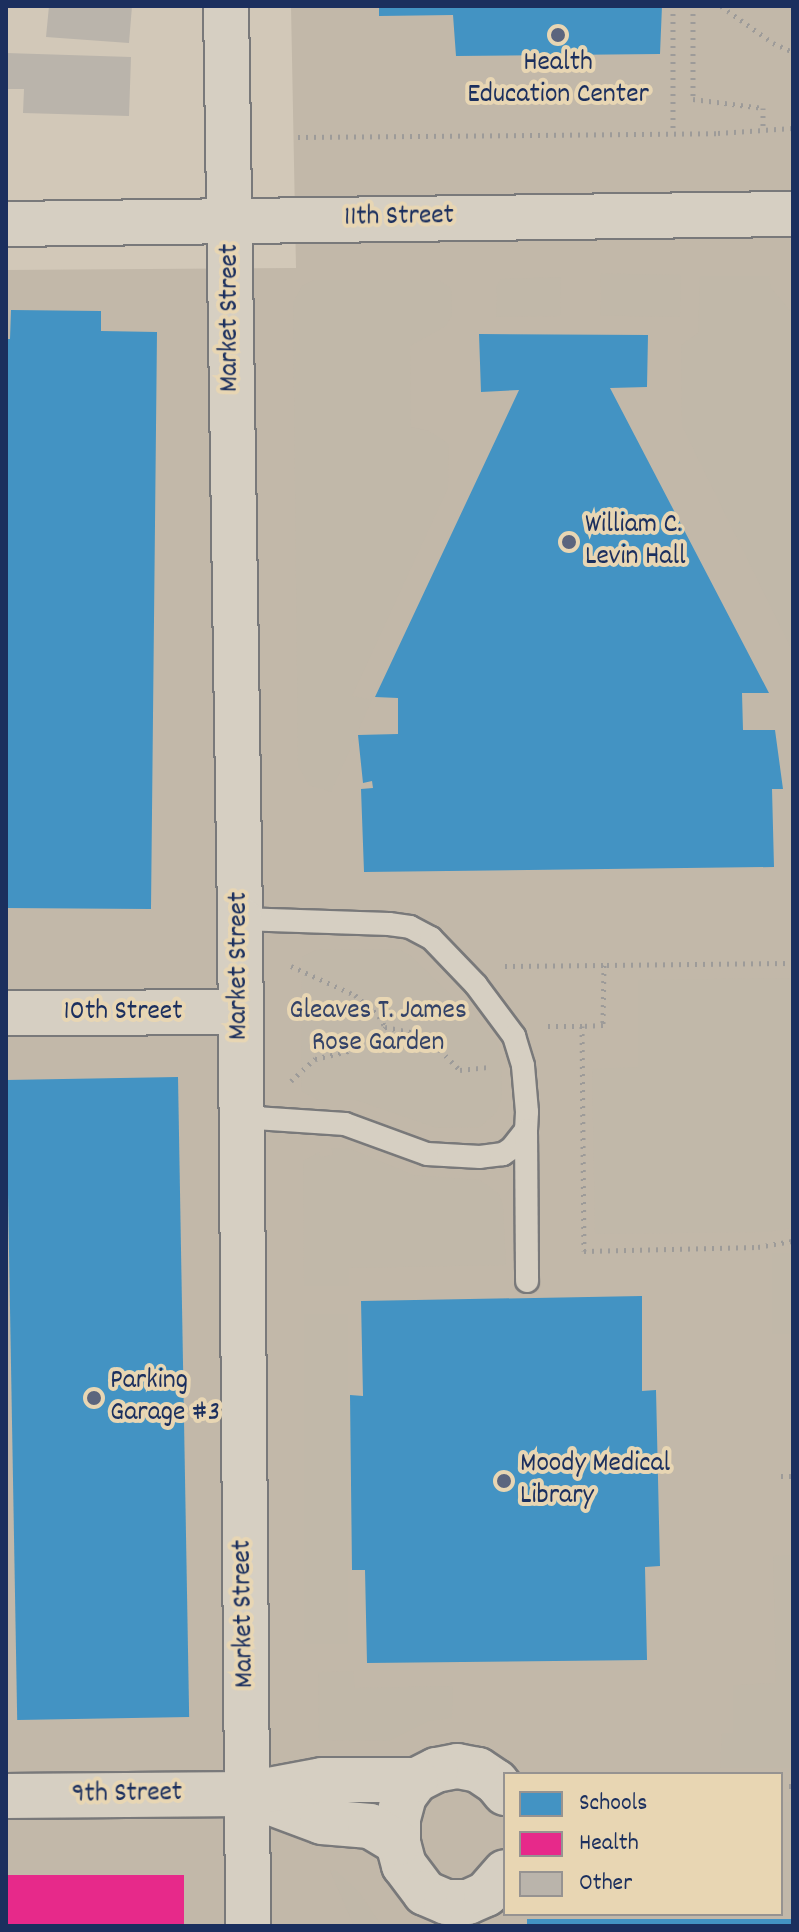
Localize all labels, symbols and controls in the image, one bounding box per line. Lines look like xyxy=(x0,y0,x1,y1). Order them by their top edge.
marker: Health Education Center xyxy=(549,26,567,44)
place label: Health Education Center xyxy=(467,47,649,113)
street label: 11th Street xyxy=(344,200,454,236)
street label: Market Street xyxy=(214,244,248,392)
place label: William C. Levin Hall xyxy=(585,509,686,575)
marker: William C. Levin Hall xyxy=(560,533,578,551)
street label: Market Street xyxy=(223,892,257,1040)
park label: Gleaves T. James Rose Garden xyxy=(289,995,467,1061)
street label: 10th Street xyxy=(64,996,182,1030)
place label: Parking Garage #3 xyxy=(110,1365,220,1431)
marker: Parking Garage #3 xyxy=(85,1389,103,1407)
place label: Moody Medical Library xyxy=(520,1448,670,1514)
marker: Moody Medical Library xyxy=(495,1472,513,1490)
street label: Market Street xyxy=(227,1539,263,1689)
legend xyxy=(503,1772,783,1916)
street label: 9th Street xyxy=(71,1777,183,1813)
text: Schools xyxy=(579,1787,647,1821)
text: Health xyxy=(579,1827,639,1861)
text: Other xyxy=(579,1867,632,1901)

